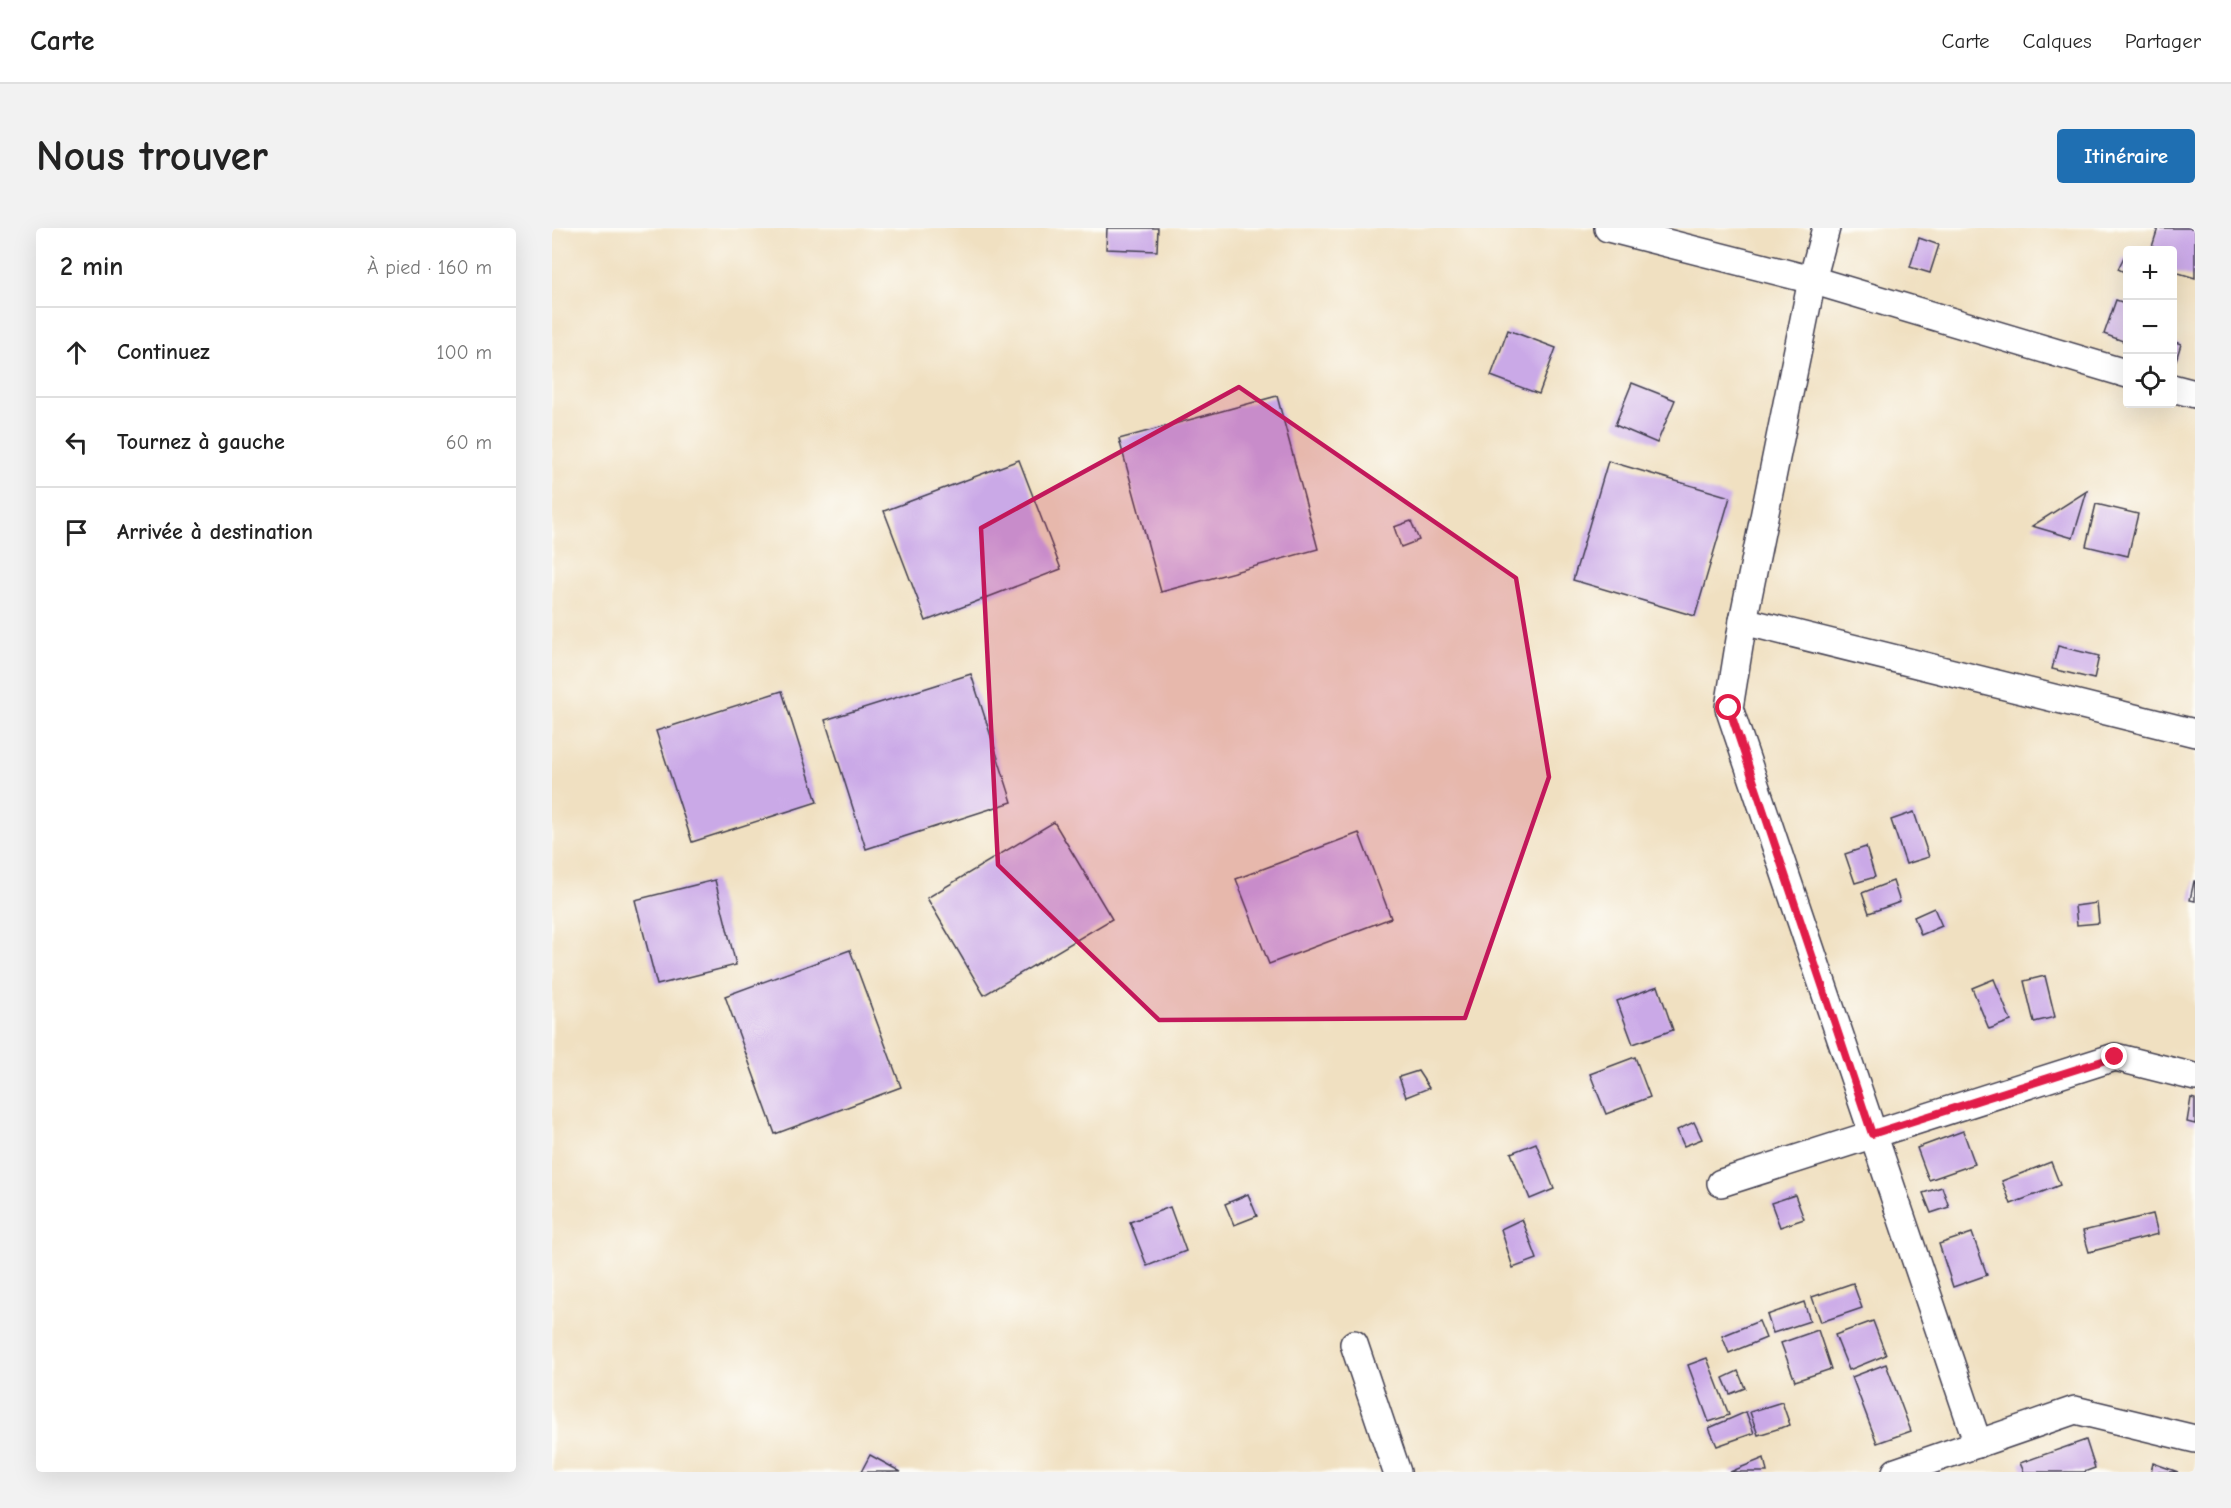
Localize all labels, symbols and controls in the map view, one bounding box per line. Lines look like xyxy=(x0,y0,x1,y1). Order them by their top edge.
text: Carte xyxy=(30,25,95,57)
text: Carte xyxy=(1942,29,1990,53)
text: Calques xyxy=(2023,29,2092,53)
text: Partager xyxy=(2125,29,2201,53)
button: Itinéraire xyxy=(2057,129,2195,183)
text: Nous trouver xyxy=(36,132,268,181)
map controls xyxy=(2123,246,2177,408)
button: + xyxy=(2123,246,2177,300)
text: 2 min xyxy=(60,252,123,282)
text: À pied · 160 m xyxy=(367,256,492,279)
button: − xyxy=(2123,300,2177,354)
icon: ahead xyxy=(60,336,93,369)
text: Continuez xyxy=(117,339,210,365)
text: 100 m xyxy=(437,341,492,364)
button: locate xyxy=(2123,354,2177,408)
icon: left xyxy=(60,426,93,459)
text: Tournez à gauche xyxy=(117,429,285,455)
text: 60 m xyxy=(446,431,492,454)
icon: arrive xyxy=(60,516,93,549)
text: Arrivée à destination xyxy=(117,519,313,545)
route start xyxy=(1715,694,1741,720)
route end xyxy=(2101,1043,2127,1069)

